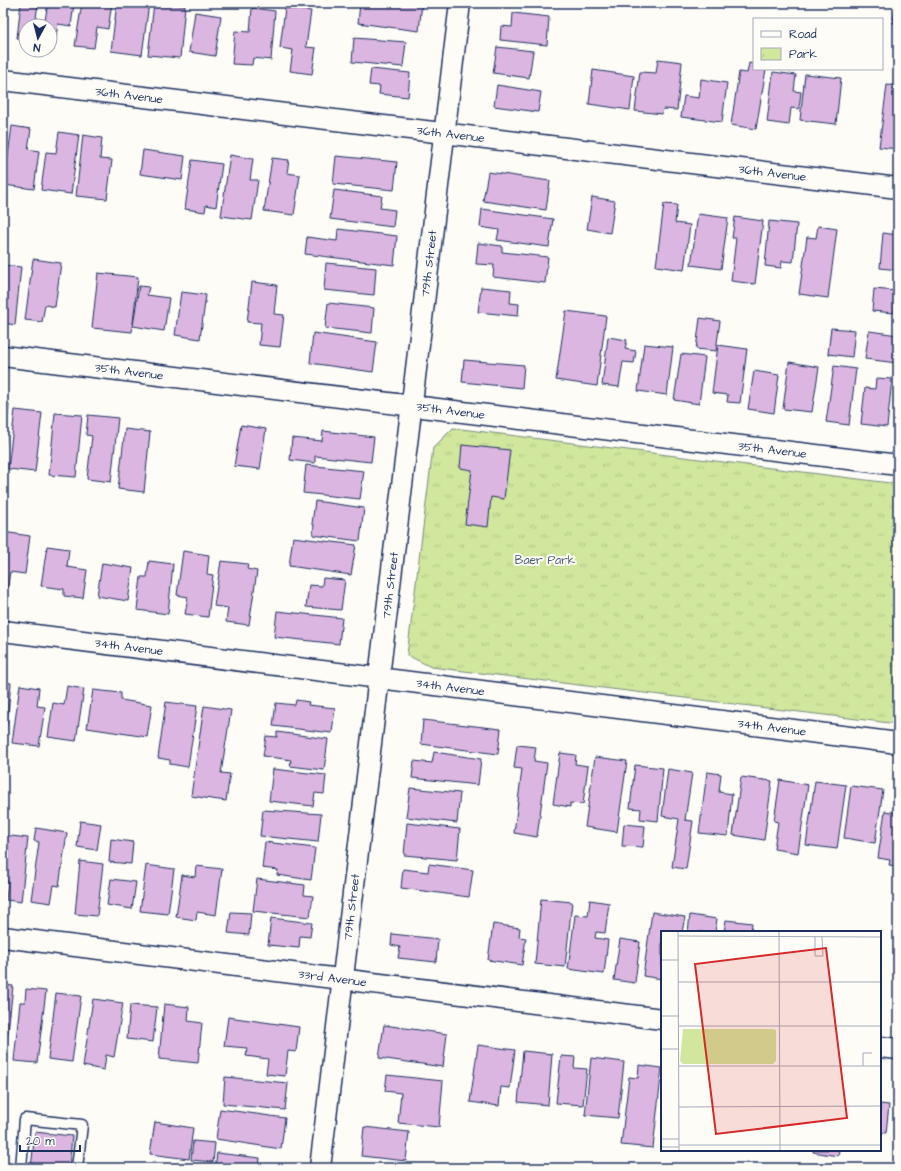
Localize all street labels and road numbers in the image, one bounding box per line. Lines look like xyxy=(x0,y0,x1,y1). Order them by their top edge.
street label: 36th Avenue xyxy=(94,83,164,108)
street label: 36th Avenue xyxy=(416,122,486,147)
street label: 36th Avenue xyxy=(738,160,808,185)
street label: 79th Street xyxy=(416,229,441,298)
street label: 35th Avenue xyxy=(94,359,165,384)
street label: 35th Avenue xyxy=(415,398,487,423)
street label: 35th Avenue xyxy=(737,437,808,462)
street label: 79th Street xyxy=(378,551,402,619)
street label: 34th Avenue xyxy=(94,634,165,660)
street label: 34th Avenue xyxy=(415,674,486,700)
street label: 34th Avenue xyxy=(737,715,808,740)
street label: 79th Street xyxy=(339,873,364,941)
street label: 33rd Avenue xyxy=(297,965,368,991)

